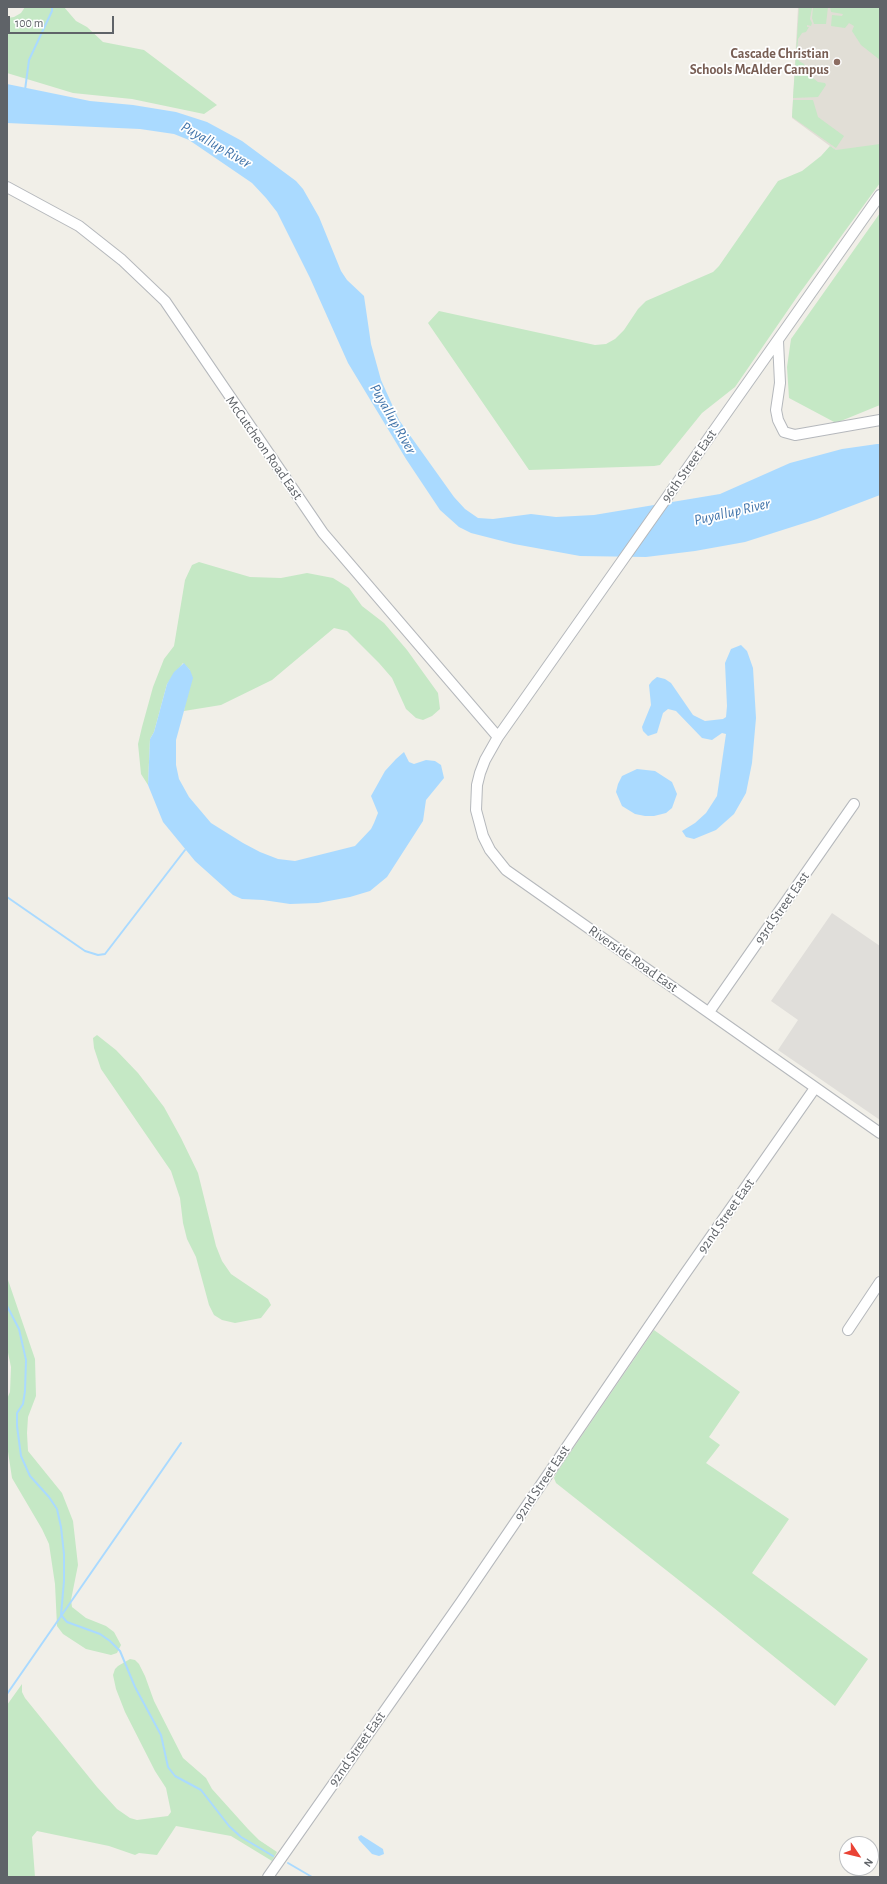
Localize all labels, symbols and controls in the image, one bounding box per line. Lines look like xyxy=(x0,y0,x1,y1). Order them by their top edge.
scale bar xyxy=(10,8,116,34)
text: 100 m xyxy=(15,17,43,29)
place label: Cascade Christian Schools McAlder Campus xyxy=(690,46,829,78)
marker: Cascade Christian Schools McAlder Campus xyxy=(832,57,842,67)
water label: Puyallup River xyxy=(178,118,254,172)
water label: Puyallup River xyxy=(366,381,420,457)
street label: McCutcheon Road East xyxy=(222,393,306,503)
street label: 96th Street East xyxy=(658,426,720,506)
water label: Puyallup River xyxy=(692,494,772,530)
street label: 93rd Street East xyxy=(751,869,813,947)
street label: Riverside Road East xyxy=(585,922,681,996)
street label: 92nd Street East xyxy=(694,1175,758,1257)
street label: 92nd Street East xyxy=(511,1442,573,1524)
street label: 92nd Street East xyxy=(325,1708,389,1790)
north arrow xyxy=(839,1836,879,1876)
text: N xyxy=(862,1856,875,1869)

